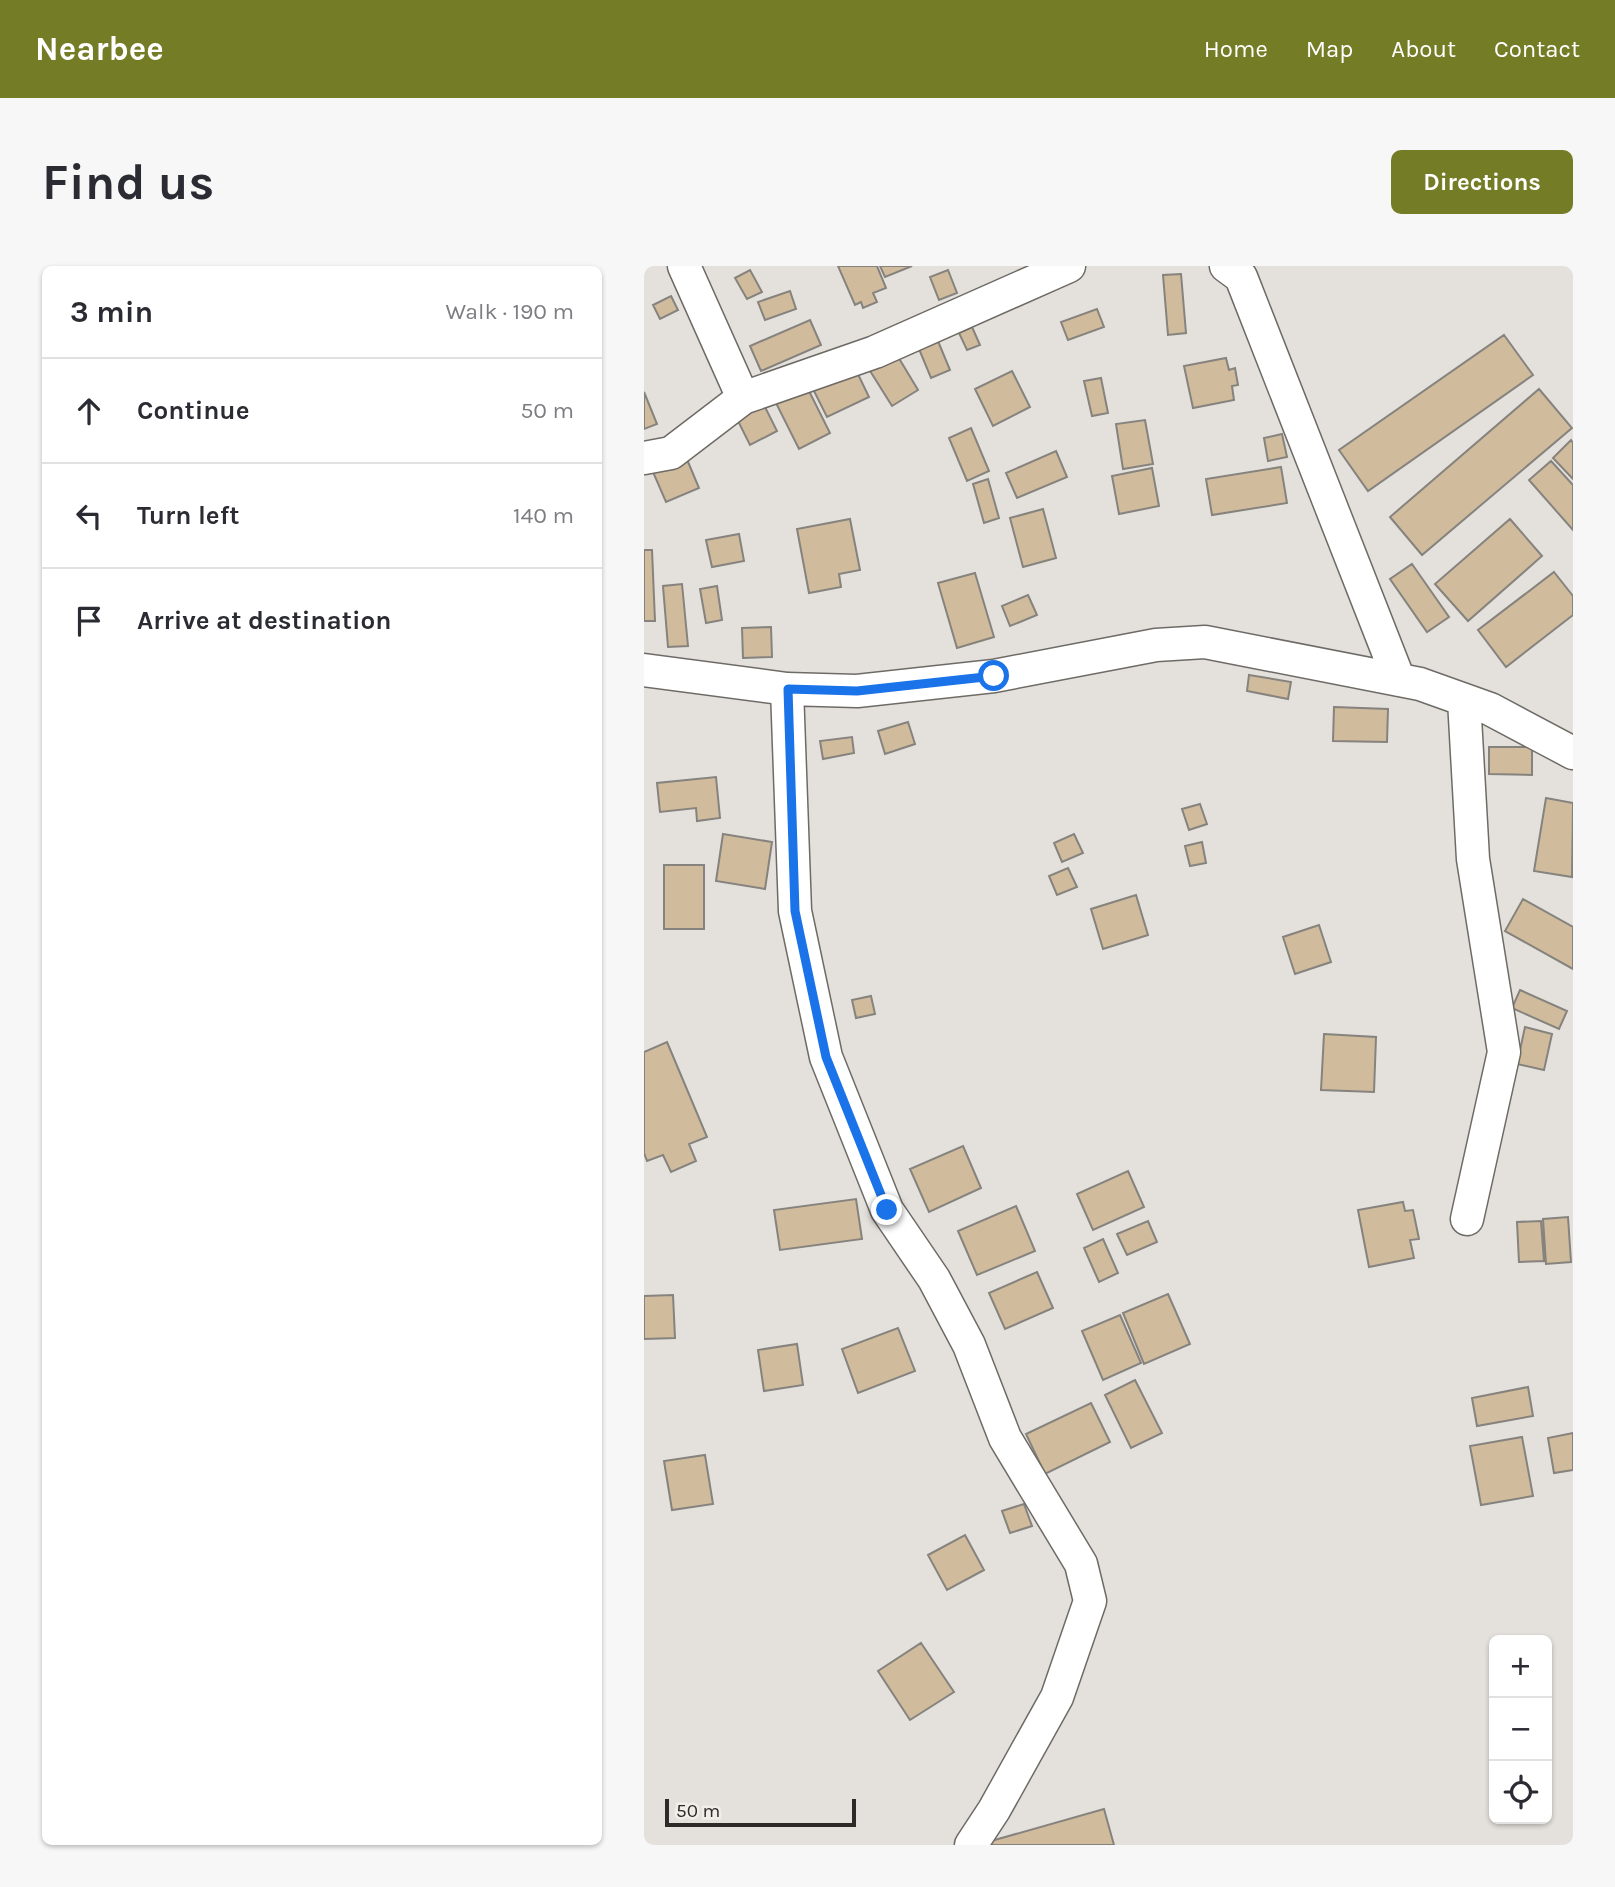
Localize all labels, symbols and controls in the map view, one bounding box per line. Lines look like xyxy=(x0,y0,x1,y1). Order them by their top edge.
text: Nearbee xyxy=(35,30,164,68)
text: Home xyxy=(1204,35,1268,63)
text: Map xyxy=(1306,35,1353,63)
text: About xyxy=(1391,35,1456,63)
text: Contact xyxy=(1494,35,1580,63)
button: Directions xyxy=(1391,150,1573,214)
text: Find us xyxy=(42,154,214,211)
text: 3 min xyxy=(70,294,153,330)
text: Walk · 190 m xyxy=(446,298,574,325)
icon: ahead xyxy=(70,392,108,430)
text: Continue xyxy=(137,395,249,426)
text: 50 m xyxy=(520,397,574,424)
icon: left xyxy=(70,497,108,535)
text: Turn left xyxy=(137,500,239,531)
text: 140 m xyxy=(513,502,574,529)
icon: arrive xyxy=(70,602,108,640)
text: Arrive at destination xyxy=(137,605,391,636)
route start xyxy=(978,660,1009,691)
route end xyxy=(871,1194,902,1225)
map controls xyxy=(1489,1635,1552,1824)
button: + xyxy=(1489,1635,1552,1698)
button: − xyxy=(1489,1698,1552,1761)
button: locate xyxy=(1489,1761,1552,1824)
scale bar xyxy=(665,1796,856,1828)
text: 50 m xyxy=(676,1800,720,1822)

